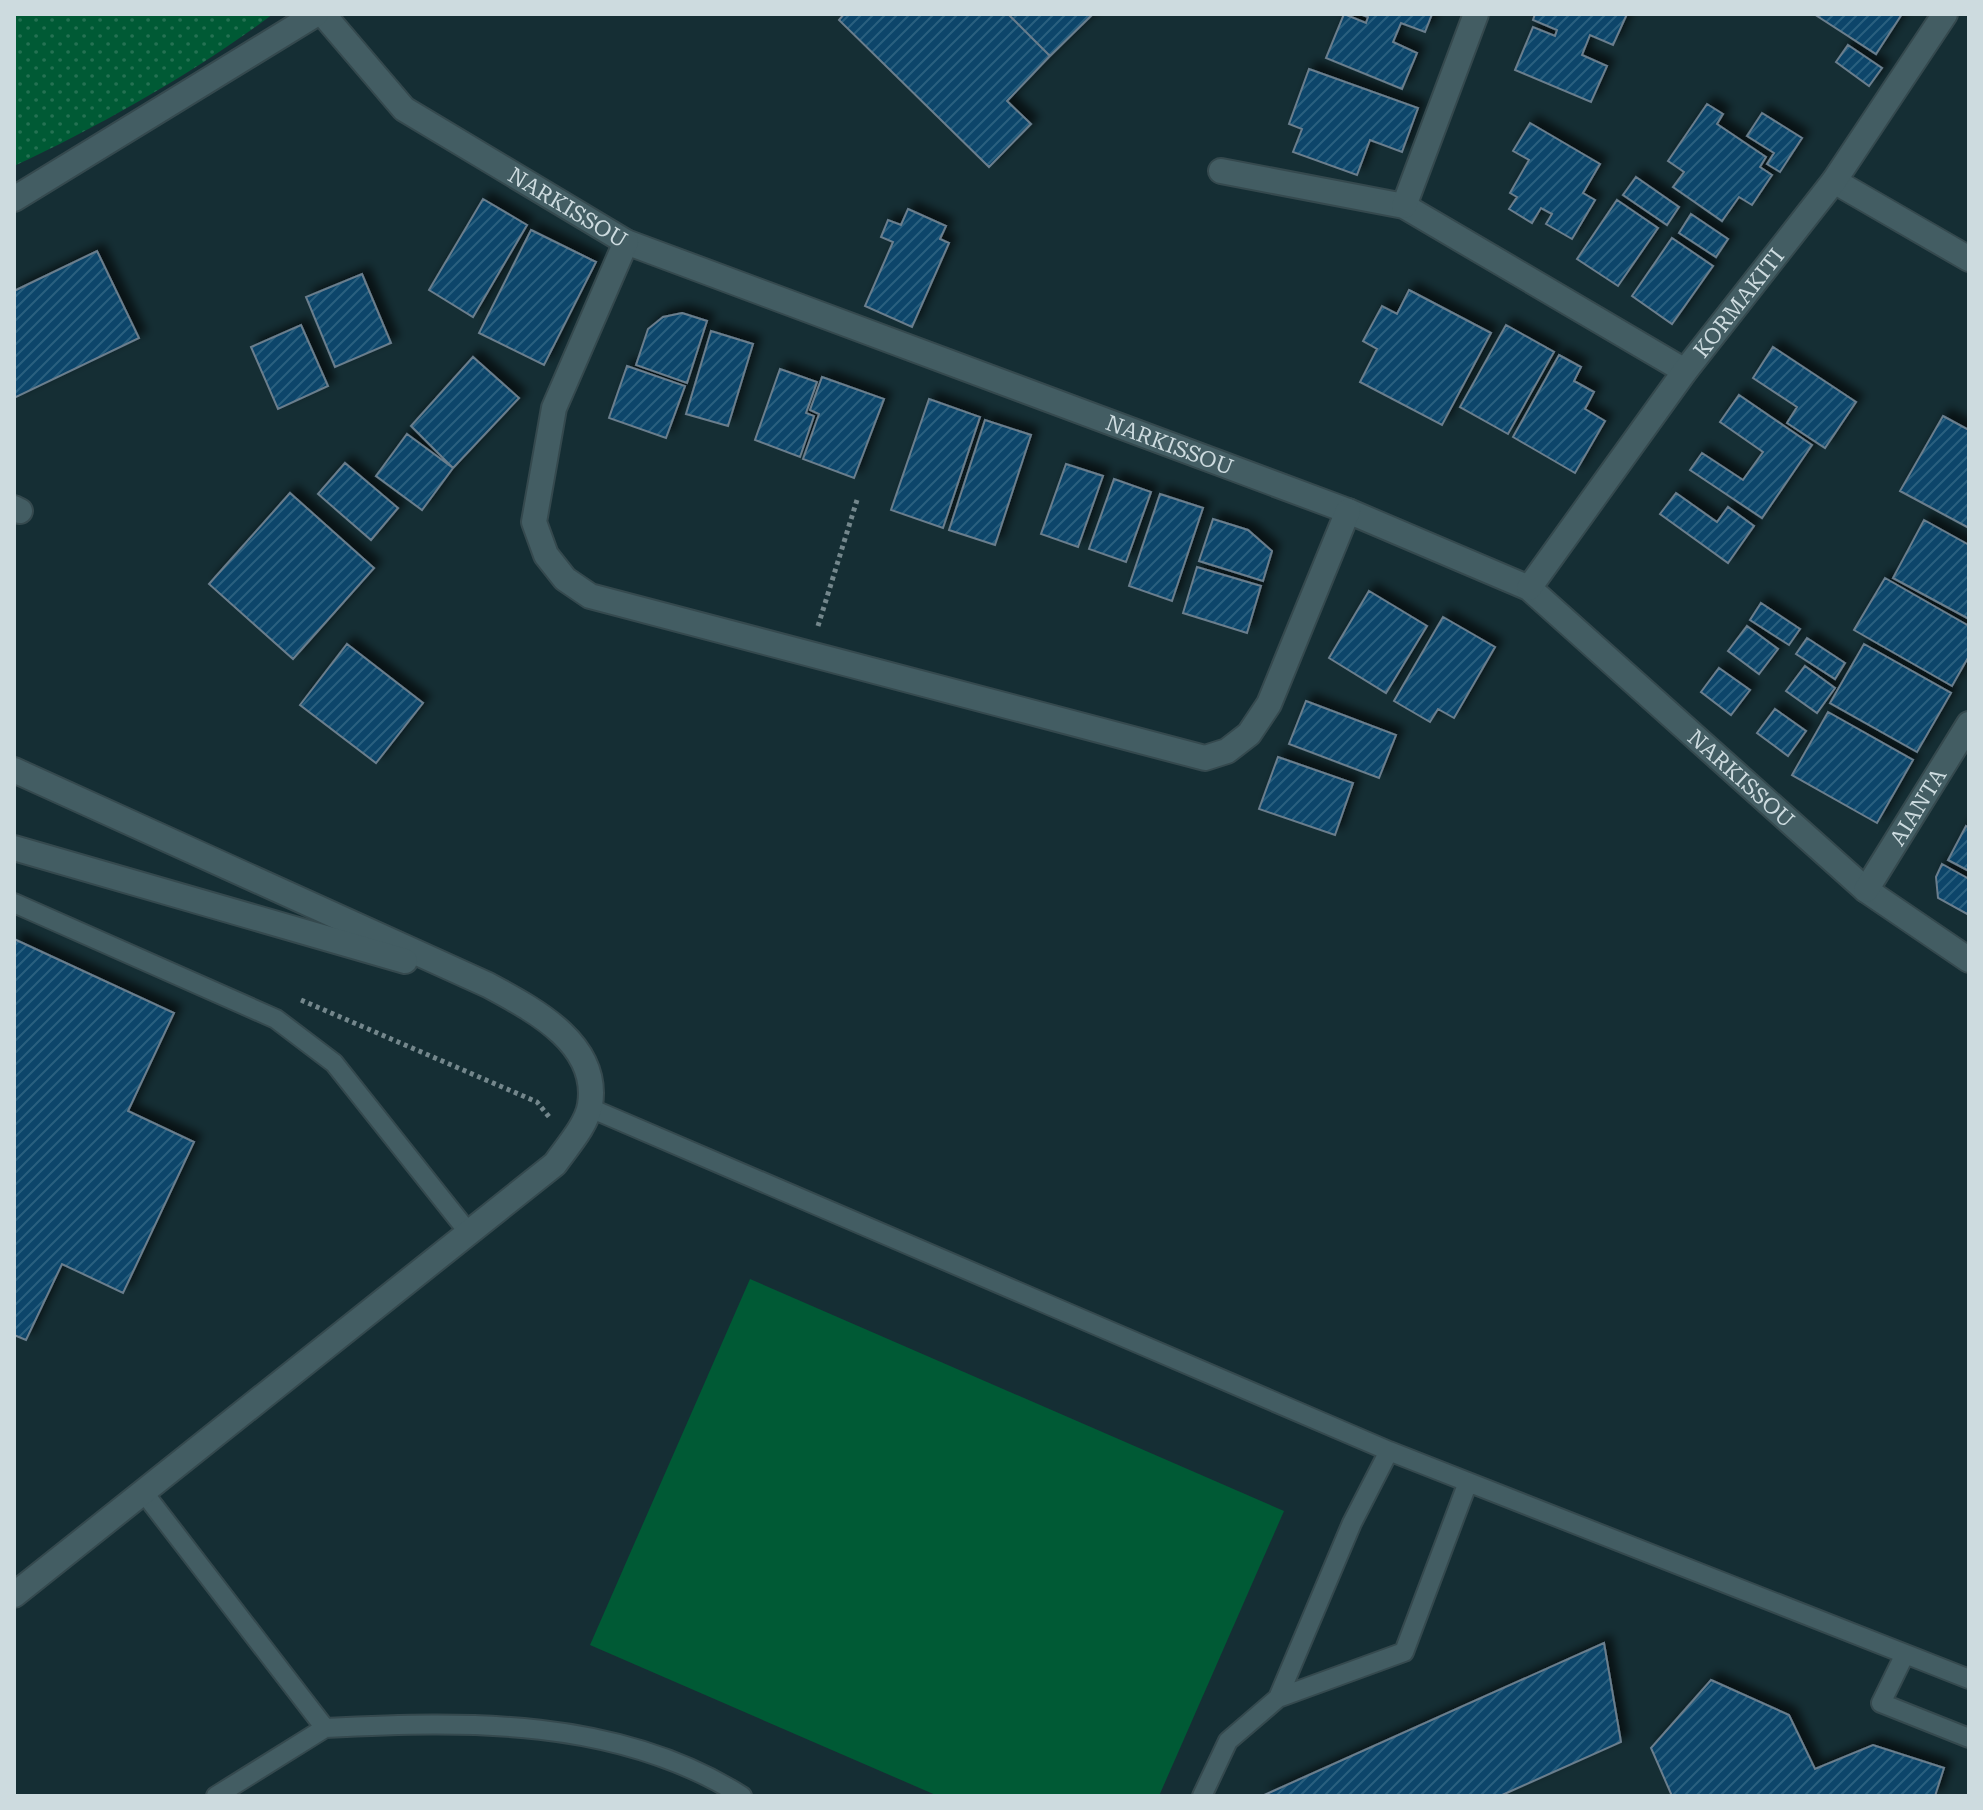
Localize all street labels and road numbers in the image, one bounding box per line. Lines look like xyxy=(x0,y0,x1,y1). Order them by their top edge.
street label: NARKISSOU xyxy=(504,162,632,252)
street label: KORMAKITI xyxy=(1688,243,1789,362)
street label: NARKISSOU xyxy=(1103,409,1237,480)
street label: NARKISSOU xyxy=(1683,724,1800,832)
street label: AIANTA xyxy=(1884,763,1951,850)

